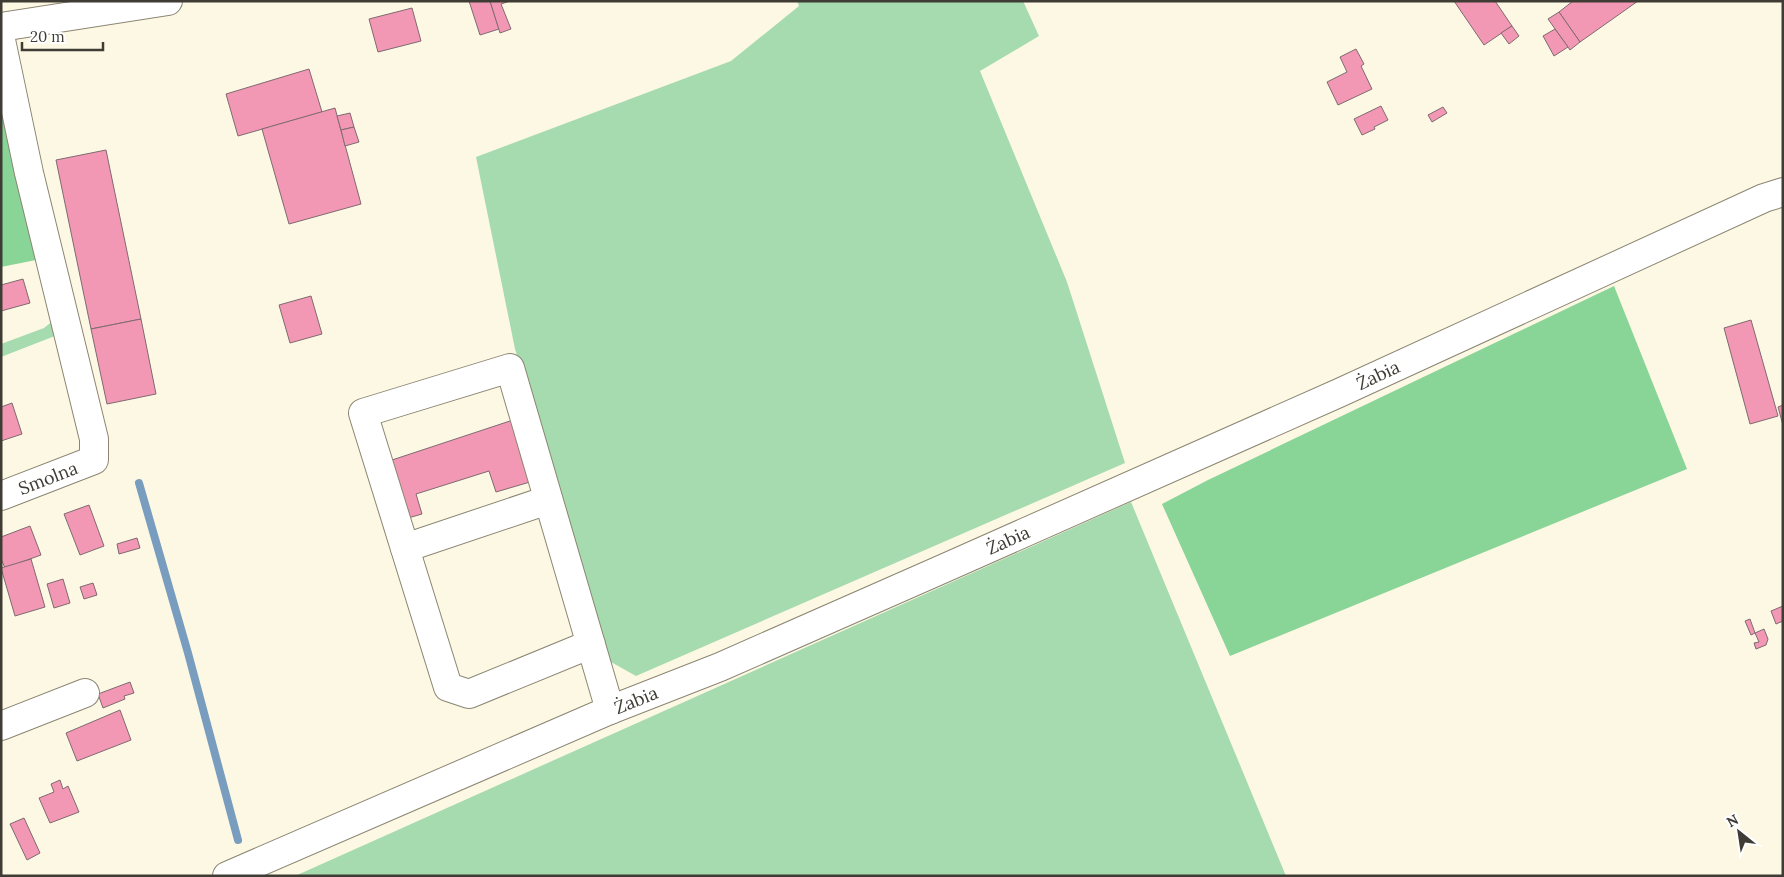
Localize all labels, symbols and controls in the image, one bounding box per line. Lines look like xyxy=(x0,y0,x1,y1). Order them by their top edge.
scale bar xyxy=(22,20,104,52)
text: 20 m xyxy=(30,27,65,46)
street label: Żabia xyxy=(1353,355,1403,395)
street label: Smolna xyxy=(15,456,81,500)
street label: Żabia xyxy=(983,520,1033,560)
street label: Żabia xyxy=(611,681,661,719)
north arrow xyxy=(1714,807,1764,857)
text: N xyxy=(1723,810,1742,831)

